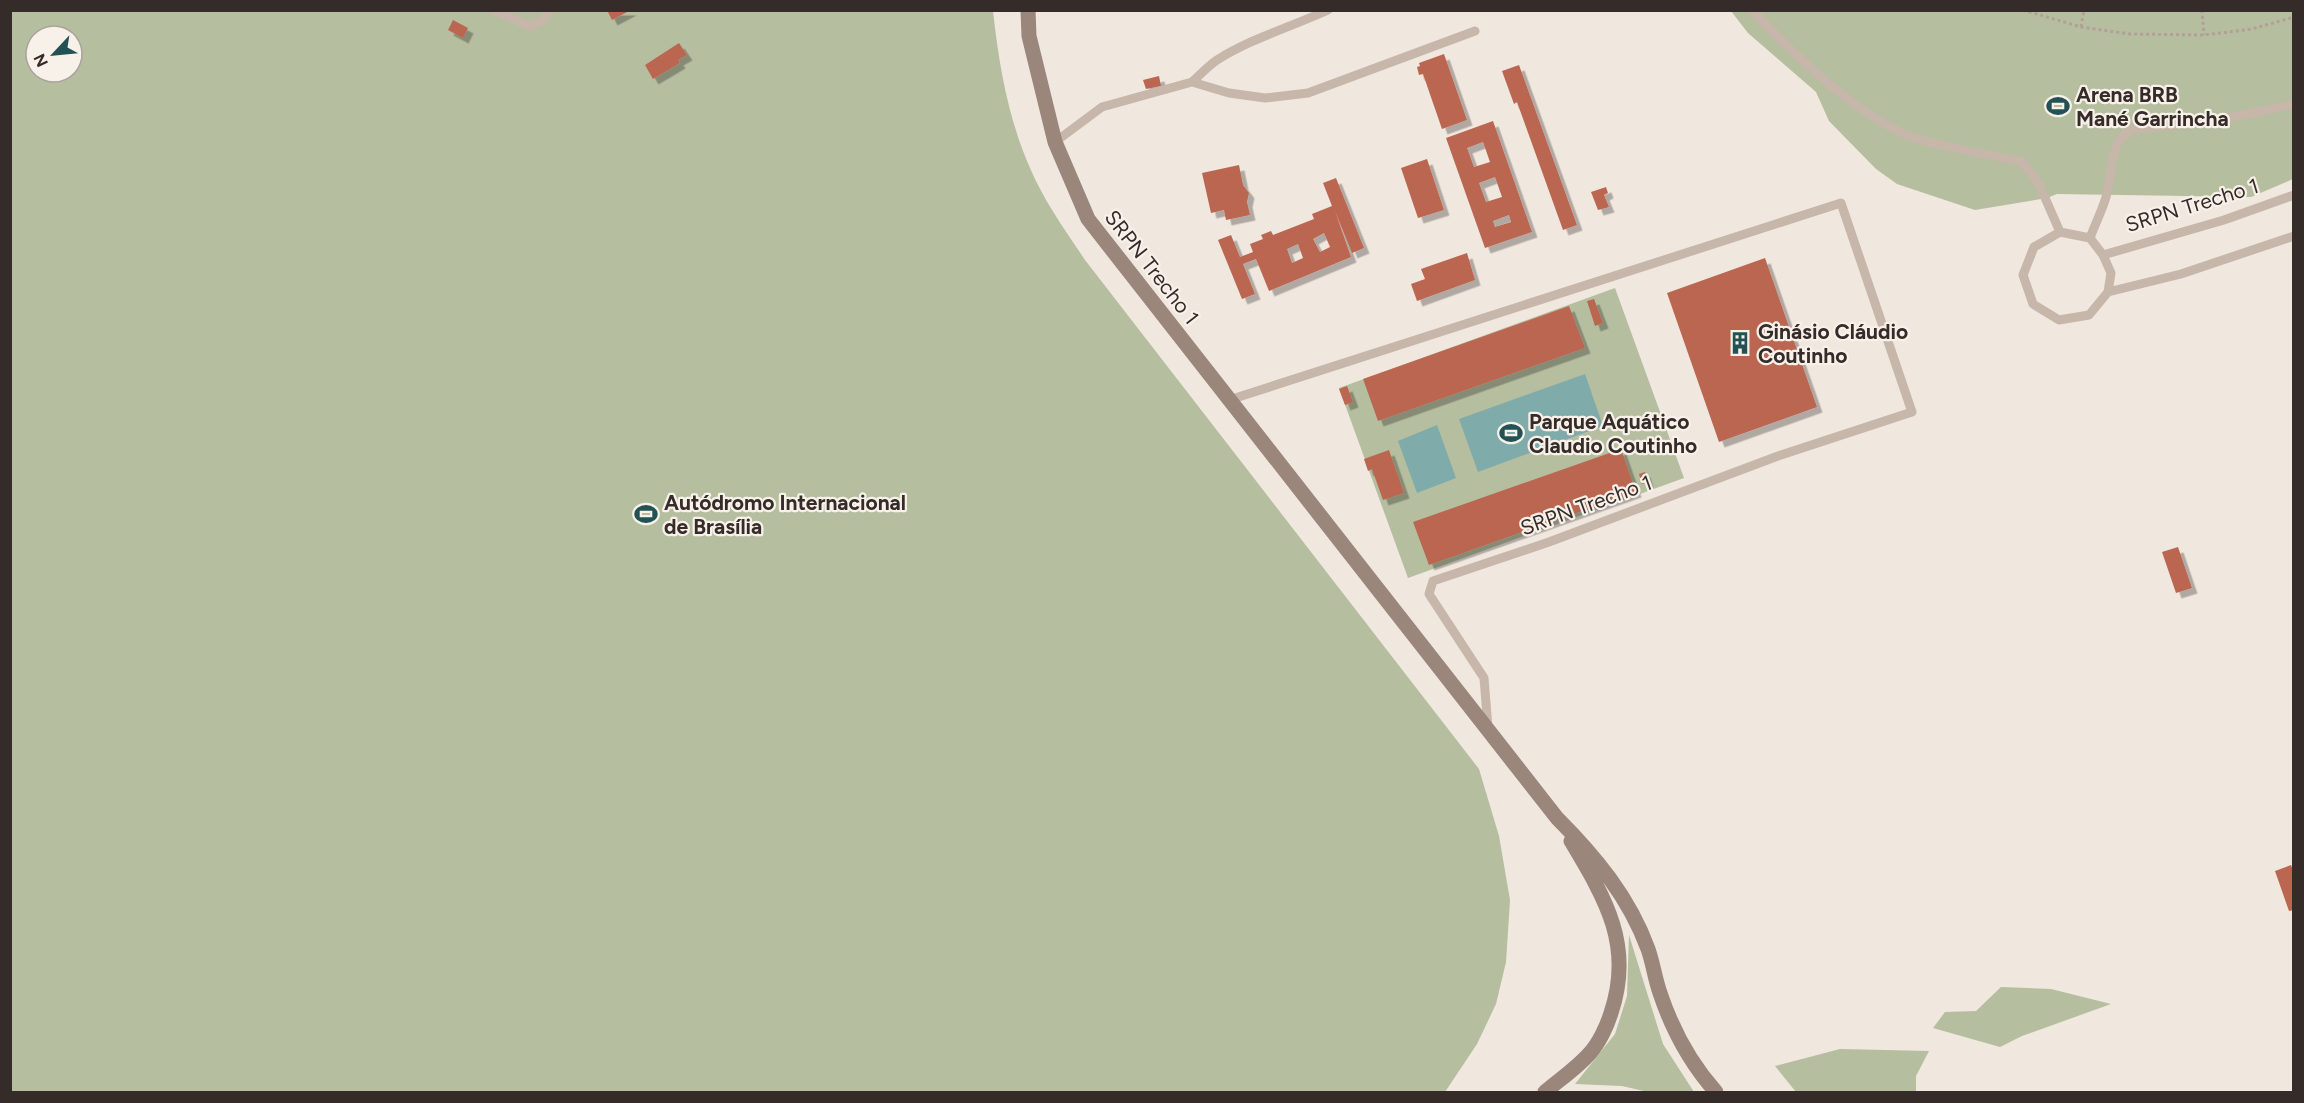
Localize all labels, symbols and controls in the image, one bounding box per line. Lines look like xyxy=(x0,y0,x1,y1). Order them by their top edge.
north arrow xyxy=(24,24,84,84)
text: N xyxy=(30,51,52,70)
place label: Arena BRB Mané Garrincha xyxy=(2076,82,2229,131)
sports icon: Arena BRB Mané Garrincha xyxy=(2045,93,2071,119)
street label: SRPN Trecho 1 xyxy=(2122,173,2262,237)
street label: SRPN Trecho 1 xyxy=(1100,205,1204,329)
place label: Ginásio Cláudio Coutinho xyxy=(1758,319,1908,368)
building icon: Ginásio Cláudio Coutinho xyxy=(1727,330,1753,356)
place label: Parque Aquático Claudio Coutinho xyxy=(1529,409,1697,458)
sports icon: Parque Aquático Claudio Coutinho xyxy=(1498,420,1524,446)
street label: SRPN Trecho 1 xyxy=(1517,470,1655,540)
place label: Autódromo Internacional de Brasília xyxy=(664,490,906,539)
sports icon: Autódromo Internacional de Brasília xyxy=(633,501,659,527)

